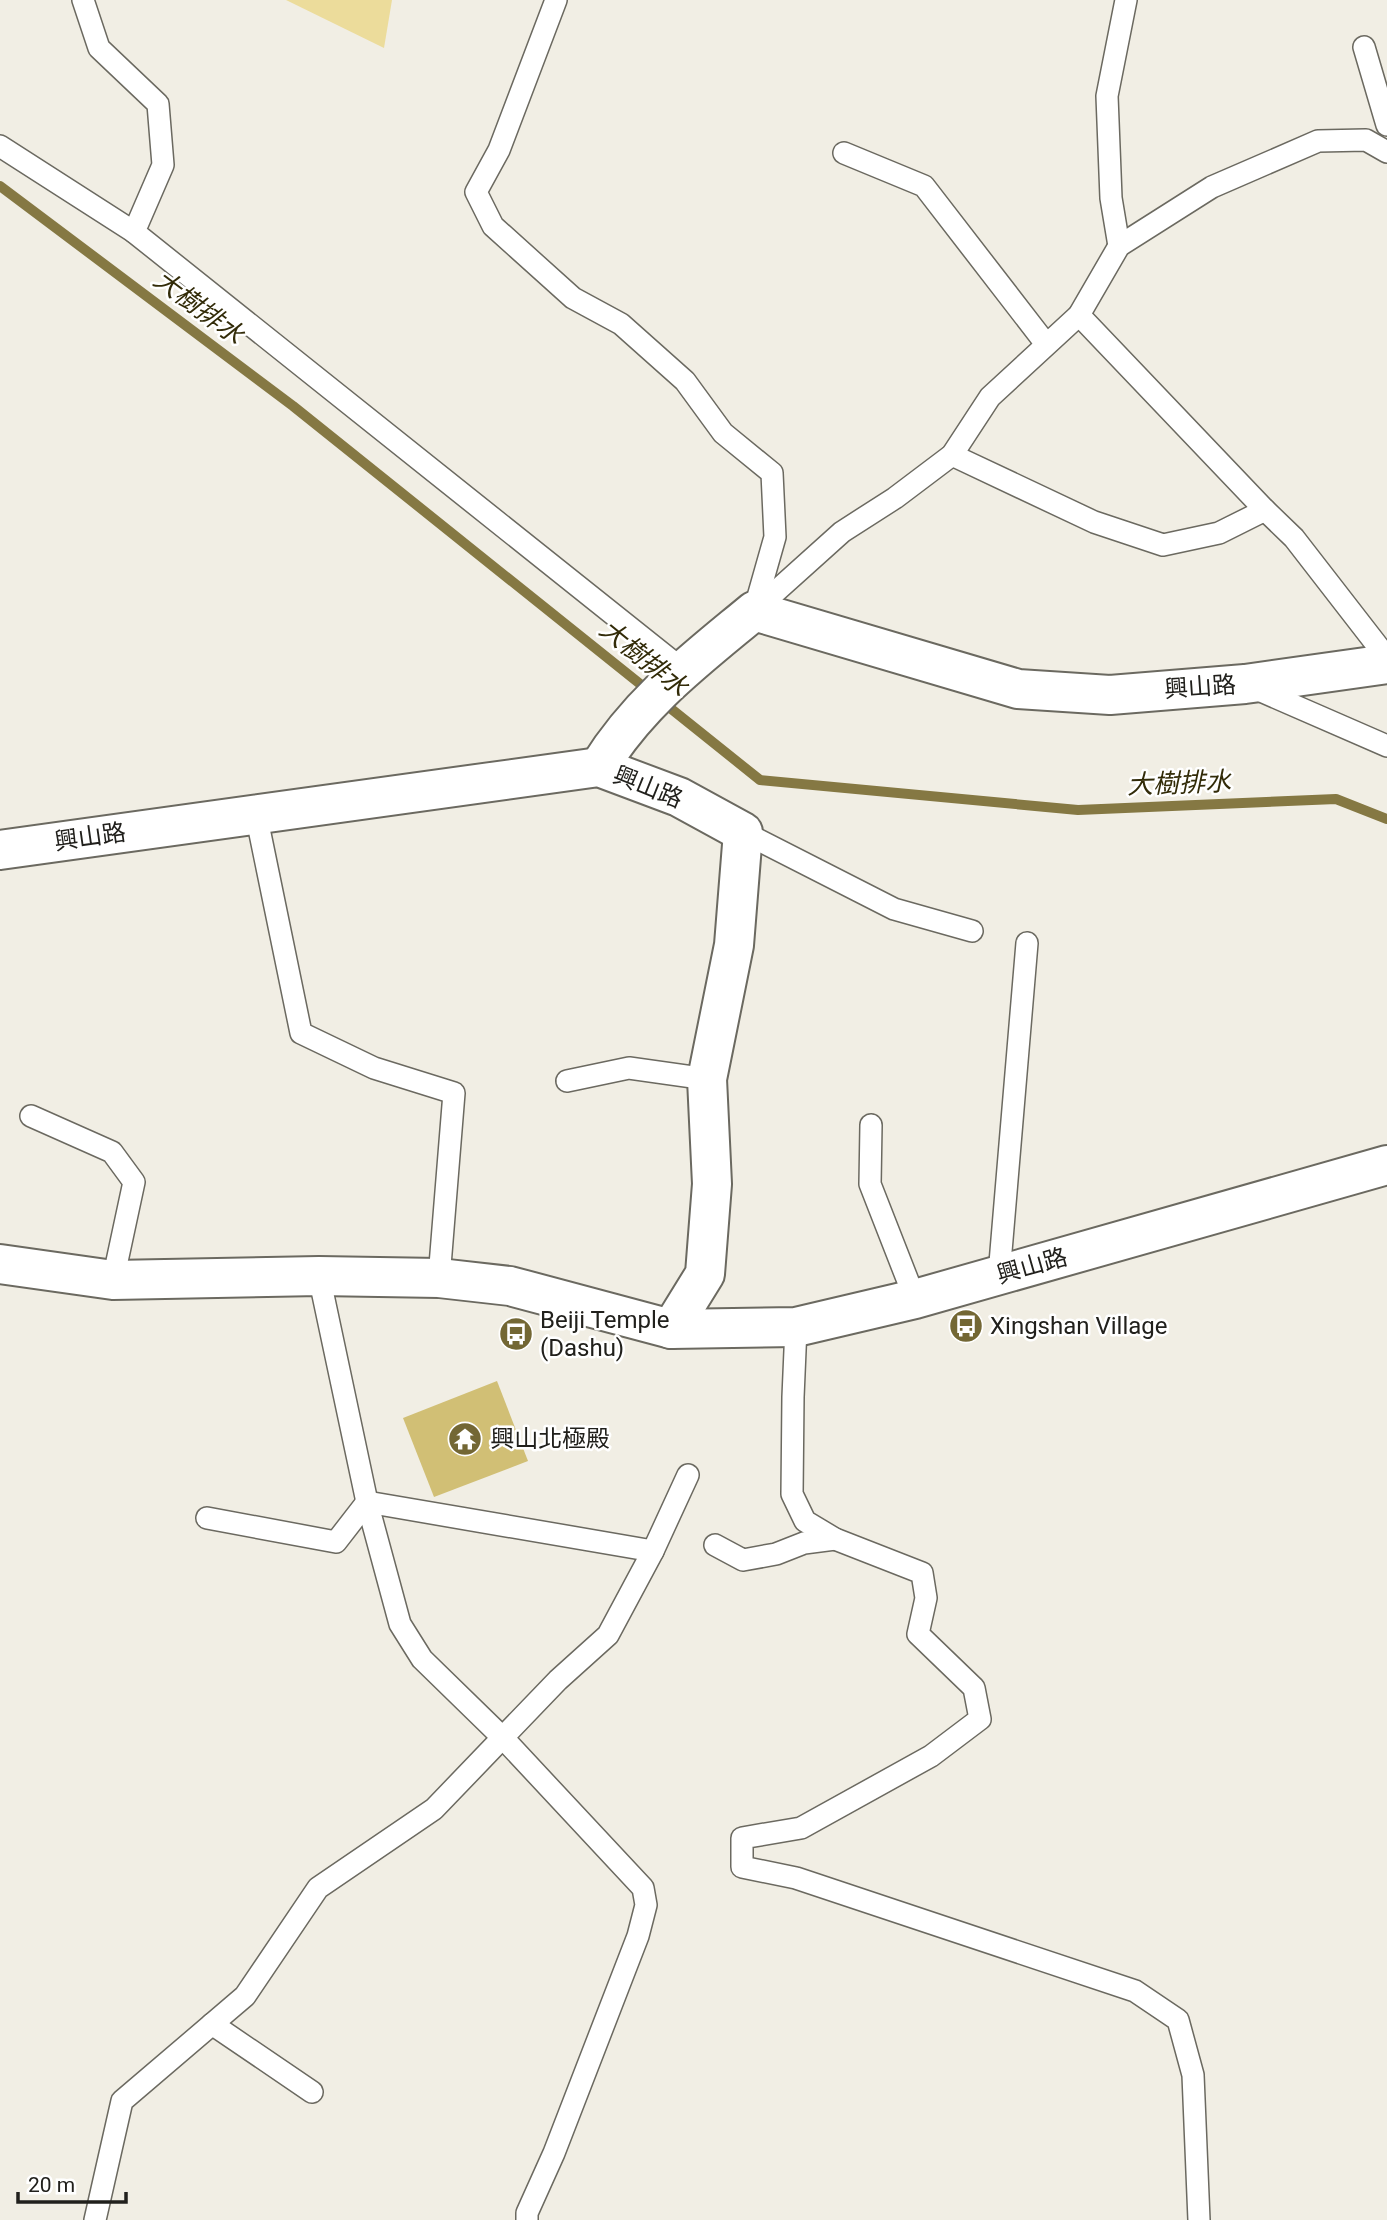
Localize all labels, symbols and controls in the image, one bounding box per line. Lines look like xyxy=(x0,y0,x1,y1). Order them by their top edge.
water label: 大樹排水 xyxy=(148,264,250,351)
water label: 大樹排水 xyxy=(594,614,695,703)
street label: 興山路 xyxy=(1163,671,1237,703)
street label: 興山路 xyxy=(609,761,687,813)
water label: 大樹排水 xyxy=(1127,766,1232,800)
street label: 興山路 xyxy=(52,818,128,856)
street label: 興山路 xyxy=(994,1243,1070,1289)
place label: Beiji Temple (Dashu) xyxy=(540,1306,670,1362)
bus stop icon: Xingshan Village xyxy=(947,1307,985,1345)
place label: Xingshan Village xyxy=(990,1312,1168,1340)
bus stop icon: Beiji Temple (Dashu) xyxy=(497,1315,535,1353)
temple icon: 興山北極殿 xyxy=(446,1420,484,1458)
place label: 興山北極殿 xyxy=(490,1425,610,1453)
scale bar xyxy=(18,2160,126,2204)
text: 20 m xyxy=(28,2173,75,2197)

